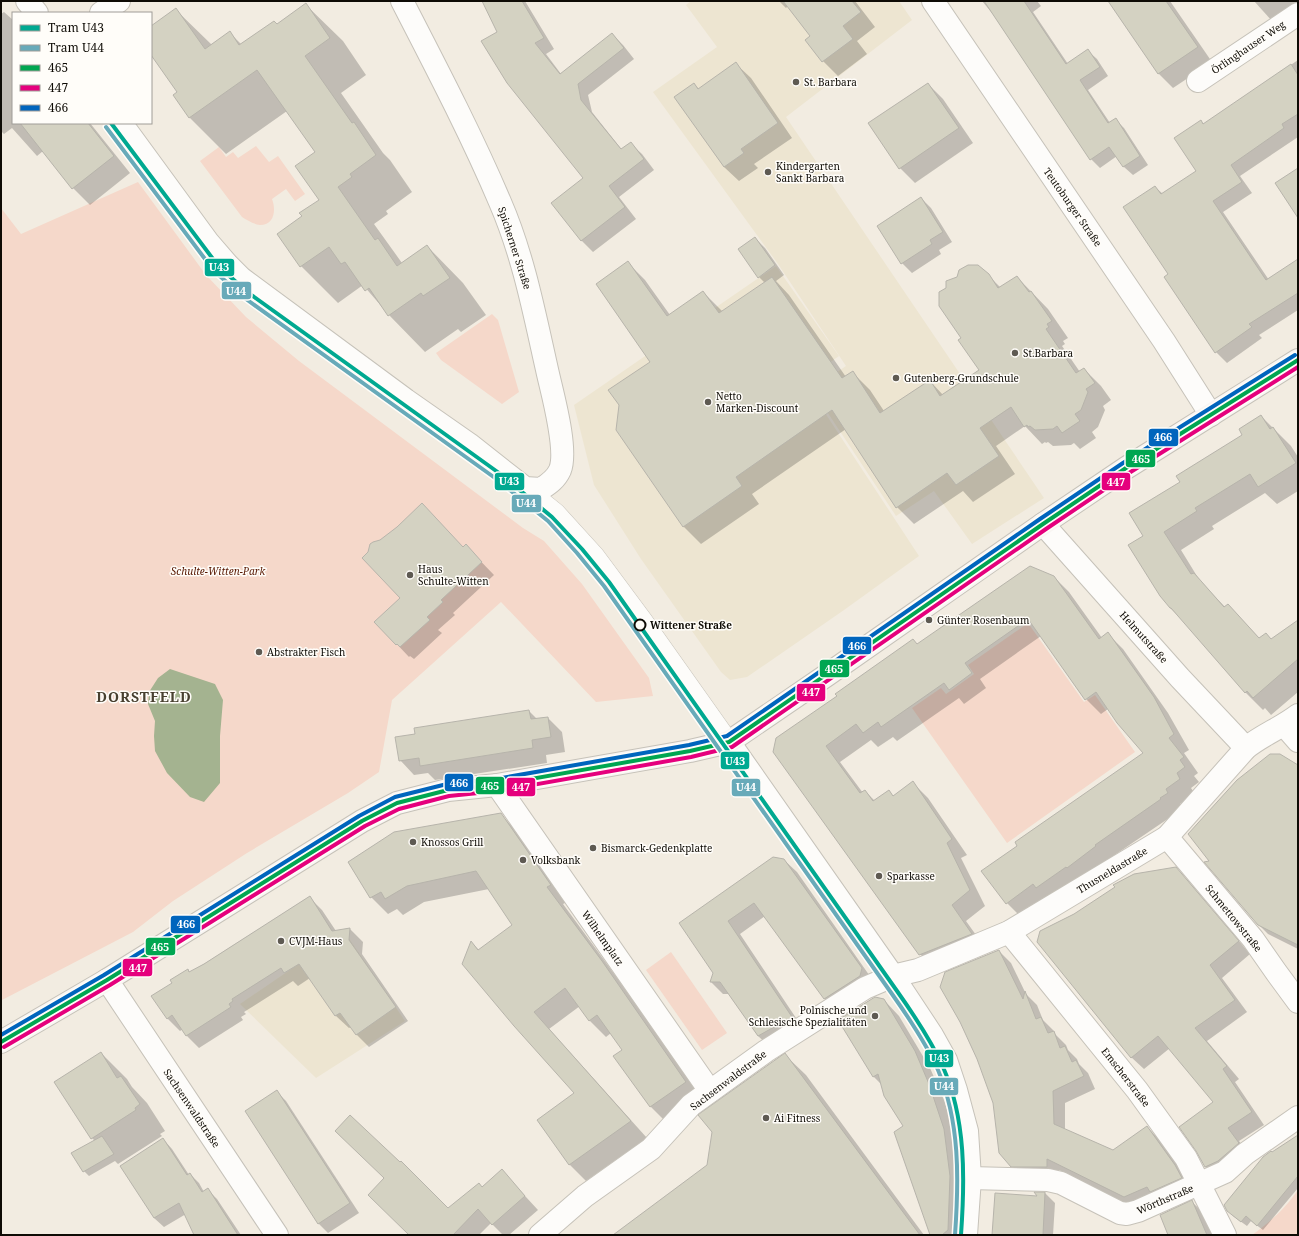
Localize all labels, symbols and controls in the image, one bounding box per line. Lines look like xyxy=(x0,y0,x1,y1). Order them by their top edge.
legend xyxy=(12,12,152,124)
street label: Örlinghauser Weg xyxy=(1208,17,1288,77)
text: Tram U43 xyxy=(48,19,104,36)
text: Tram U44 xyxy=(48,39,104,56)
text: 465 xyxy=(48,59,68,76)
place label: St. Barbara xyxy=(804,75,857,89)
marker: St. Barbara xyxy=(791,77,801,87)
text: 447 xyxy=(48,79,68,96)
text: 466 xyxy=(48,99,68,116)
place label: Kindergarten Sankt Barbara xyxy=(776,159,845,185)
street label: Teutoburger Straße xyxy=(1041,165,1105,249)
marker: Kindergarten Sankt Barbara xyxy=(763,167,773,177)
street label: Spicherner Straße xyxy=(495,205,535,291)
line badge: U43 xyxy=(204,258,235,277)
text: U43 xyxy=(209,259,229,274)
line badge: U44 xyxy=(221,281,252,300)
text: U44 xyxy=(226,283,246,298)
place label: St.Barbara xyxy=(1023,346,1074,360)
marker: St.Barbara xyxy=(1010,348,1020,358)
place label: Gutenberg-Grundschule xyxy=(904,371,1019,385)
marker: Gutenberg-Grundschule xyxy=(891,373,901,383)
place label: Netto Marken-Discount xyxy=(716,389,799,415)
marker: Netto Marken-Discount xyxy=(703,397,713,407)
line badge: 466 xyxy=(1148,428,1179,447)
text: 466 xyxy=(1154,429,1172,444)
line badge: 465 xyxy=(1125,449,1156,468)
text: 465 xyxy=(1132,451,1150,466)
line badge: U43 xyxy=(494,472,525,491)
line badge: 447 xyxy=(1101,472,1131,491)
text: U43 xyxy=(499,473,519,488)
text: 447 xyxy=(1107,474,1125,489)
line badge: U44 xyxy=(511,494,542,513)
text: U44 xyxy=(516,495,536,510)
place label: Haus Schulte-Witten xyxy=(418,562,489,588)
park label: Schulte-Witten-Park xyxy=(171,564,265,578)
marker: Haus Schulte-Witten xyxy=(405,570,415,580)
street label: Helmutstraße xyxy=(1117,608,1171,666)
place label: Günter Rosenbaum xyxy=(937,613,1030,627)
marker: Günter Rosenbaum xyxy=(924,615,934,625)
marker: Wittener Straße xyxy=(633,618,647,632)
place label: Wittener Straße xyxy=(650,618,732,632)
line badge: 466 xyxy=(842,636,872,655)
text: 466 xyxy=(848,638,866,653)
place label: Abstrakter Fisch xyxy=(267,645,346,659)
marker: Abstrakter Fisch xyxy=(254,647,264,657)
line badge: 465 xyxy=(819,659,850,678)
text: 465 xyxy=(825,661,843,676)
line badge: 447 xyxy=(796,683,826,702)
text: 447 xyxy=(802,684,820,699)
district label: DORSTFELD xyxy=(96,687,192,706)
line badge: U43 xyxy=(720,751,750,770)
text: U43 xyxy=(725,753,745,768)
line badge: 466 xyxy=(444,773,474,792)
text: 466 xyxy=(450,775,468,790)
line badge: 465 xyxy=(475,776,505,795)
line badge: 447 xyxy=(506,777,536,797)
text: 465 xyxy=(481,778,499,793)
line badge: U44 xyxy=(731,778,761,797)
text: 447 xyxy=(512,779,530,794)
text: U44 xyxy=(736,779,756,794)
place label: Knossos Grill xyxy=(421,835,483,849)
marker: Knossos Grill xyxy=(408,837,418,847)
place label: Bismarck-Gedenkplatte xyxy=(601,841,712,855)
marker: Bismarck-Gedenkplatte xyxy=(588,843,598,853)
street label: Thusneldastraße xyxy=(1074,843,1150,897)
place label: Volksbank xyxy=(531,853,581,867)
marker: Volksbank xyxy=(518,855,528,865)
place label: Sparkasse xyxy=(887,869,935,883)
marker: Sparkasse xyxy=(874,871,884,881)
street label: Schmettowstraße xyxy=(1202,881,1266,955)
street label: Wilhelmplatz xyxy=(579,908,627,968)
line badge: 466 xyxy=(170,915,201,934)
text: 466 xyxy=(177,916,195,931)
place label: CVJM-Haus xyxy=(289,934,343,948)
marker: CVJM-Haus xyxy=(276,936,286,946)
line badge: 465 xyxy=(145,937,176,956)
text: 465 xyxy=(151,939,169,954)
line badge: 447 xyxy=(122,958,153,977)
text: 447 xyxy=(129,960,147,975)
place label: Polnische und Schlesische Spezialitäten xyxy=(749,1003,868,1029)
marker: Polnische und Schlesische Spezialitäten xyxy=(870,1011,880,1021)
street label: Emscherstraße xyxy=(1098,1045,1154,1109)
street label: Sachsenwaldstraße xyxy=(687,1047,769,1113)
line badge: U43 xyxy=(924,1049,954,1068)
text: U43 xyxy=(929,1050,949,1065)
street label: Sachsenwaldstraße xyxy=(160,1066,224,1150)
line badge: U44 xyxy=(929,1077,959,1096)
text: U44 xyxy=(934,1078,954,1093)
place label: Ai Fitness xyxy=(774,1111,821,1125)
marker: Ai Fitness xyxy=(761,1113,771,1123)
street label: Wörthstraße xyxy=(1135,1181,1195,1217)

